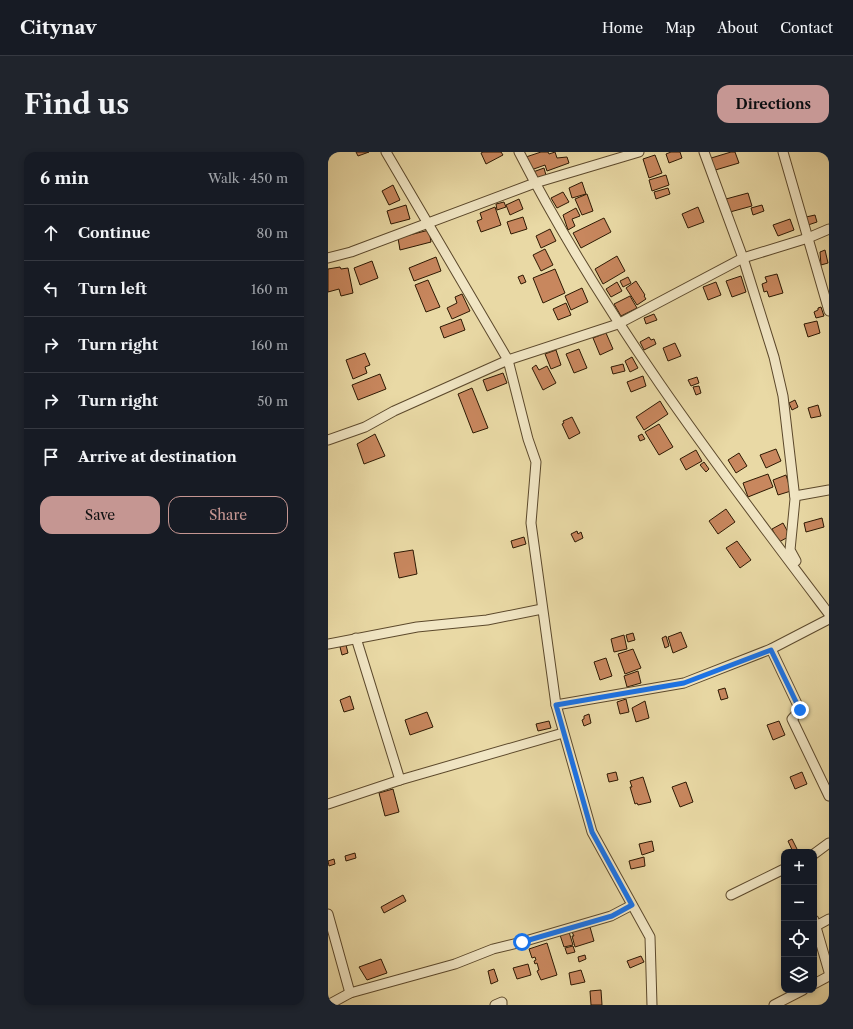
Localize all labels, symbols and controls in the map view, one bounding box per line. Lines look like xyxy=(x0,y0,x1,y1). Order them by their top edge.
text: Citynav xyxy=(20,16,97,39)
text: Home xyxy=(602,19,643,37)
text: Map xyxy=(665,19,695,37)
text: About xyxy=(717,19,758,37)
text: Contact xyxy=(780,19,833,37)
button: Directions xyxy=(717,85,829,123)
text: Find us xyxy=(24,87,129,121)
text: 6 min xyxy=(40,168,89,188)
text: Walk · 450 m xyxy=(208,170,288,186)
icon: ahead xyxy=(40,222,62,244)
text: Continue xyxy=(78,223,150,242)
text: 80 m xyxy=(256,225,288,241)
icon: left xyxy=(40,278,62,300)
text: Turn left xyxy=(78,279,147,298)
text: 160 m xyxy=(251,281,288,297)
icon: right xyxy=(40,334,62,356)
text: Turn right xyxy=(78,335,158,354)
text: 160 m xyxy=(251,337,288,353)
icon: right xyxy=(40,390,62,412)
text: Turn right xyxy=(78,391,158,410)
text: 50 m xyxy=(257,393,288,409)
icon: arrive xyxy=(40,446,62,468)
text: Arrive at destination xyxy=(78,447,237,466)
button: Save xyxy=(40,496,160,534)
button: Share xyxy=(168,496,288,534)
route end xyxy=(791,701,809,719)
map controls xyxy=(781,849,817,993)
button: + xyxy=(781,849,817,885)
button: − xyxy=(781,885,817,921)
button: locate xyxy=(781,921,817,957)
route start xyxy=(513,933,531,951)
button: layers xyxy=(781,957,817,993)

